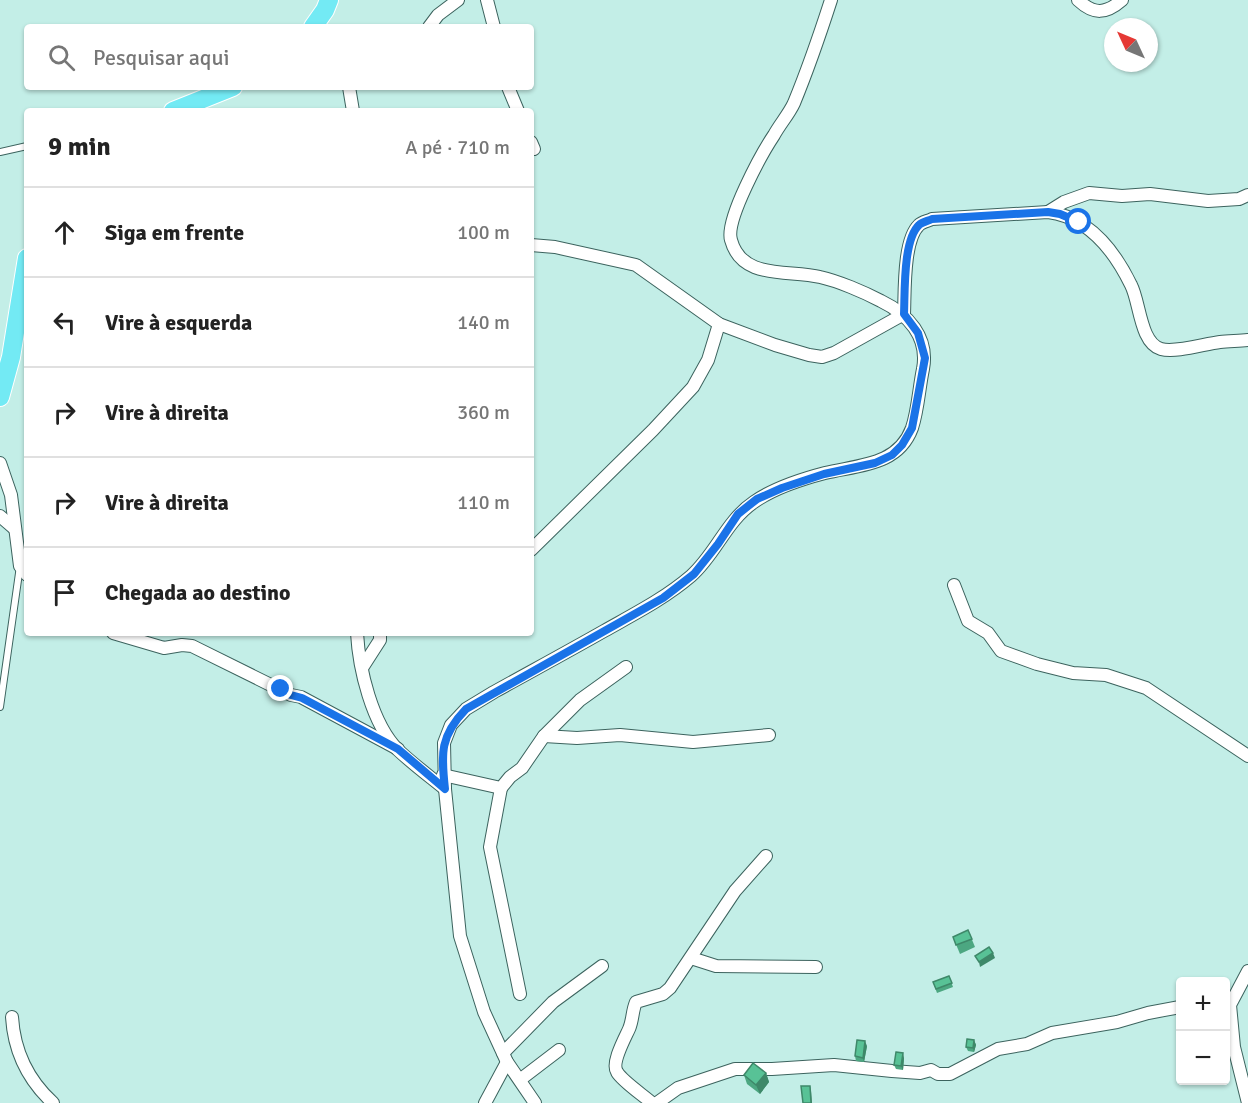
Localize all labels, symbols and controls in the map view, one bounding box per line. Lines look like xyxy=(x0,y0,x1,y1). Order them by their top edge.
north arrow xyxy=(1104,18,1158,72)
search box xyxy=(24,24,534,90)
icon: search xyxy=(45,41,78,74)
text: Pesquisar aqui xyxy=(93,44,229,71)
text: 9 min xyxy=(48,131,111,163)
text: A pé · 710 m xyxy=(405,135,510,160)
route start xyxy=(1065,208,1091,234)
icon: ahead xyxy=(48,216,81,249)
text: Siga em frente xyxy=(105,219,244,246)
text: 100 m xyxy=(457,220,510,245)
icon: left xyxy=(48,306,81,339)
text: Vire à esquerda xyxy=(105,309,252,336)
text: 140 m xyxy=(457,310,510,335)
icon: right xyxy=(48,396,81,429)
text: Vire à direita xyxy=(105,399,229,426)
text: 360 m xyxy=(457,400,510,425)
icon: right xyxy=(48,486,81,519)
text: Vire à direita xyxy=(105,489,229,516)
text: 110 m xyxy=(457,490,510,515)
icon: arrive xyxy=(48,576,81,609)
text: Chegada ao destino xyxy=(105,579,291,606)
route end xyxy=(267,675,293,701)
map controls xyxy=(1176,977,1230,1085)
button: + xyxy=(1176,977,1230,1031)
button: − xyxy=(1176,1031,1230,1085)

